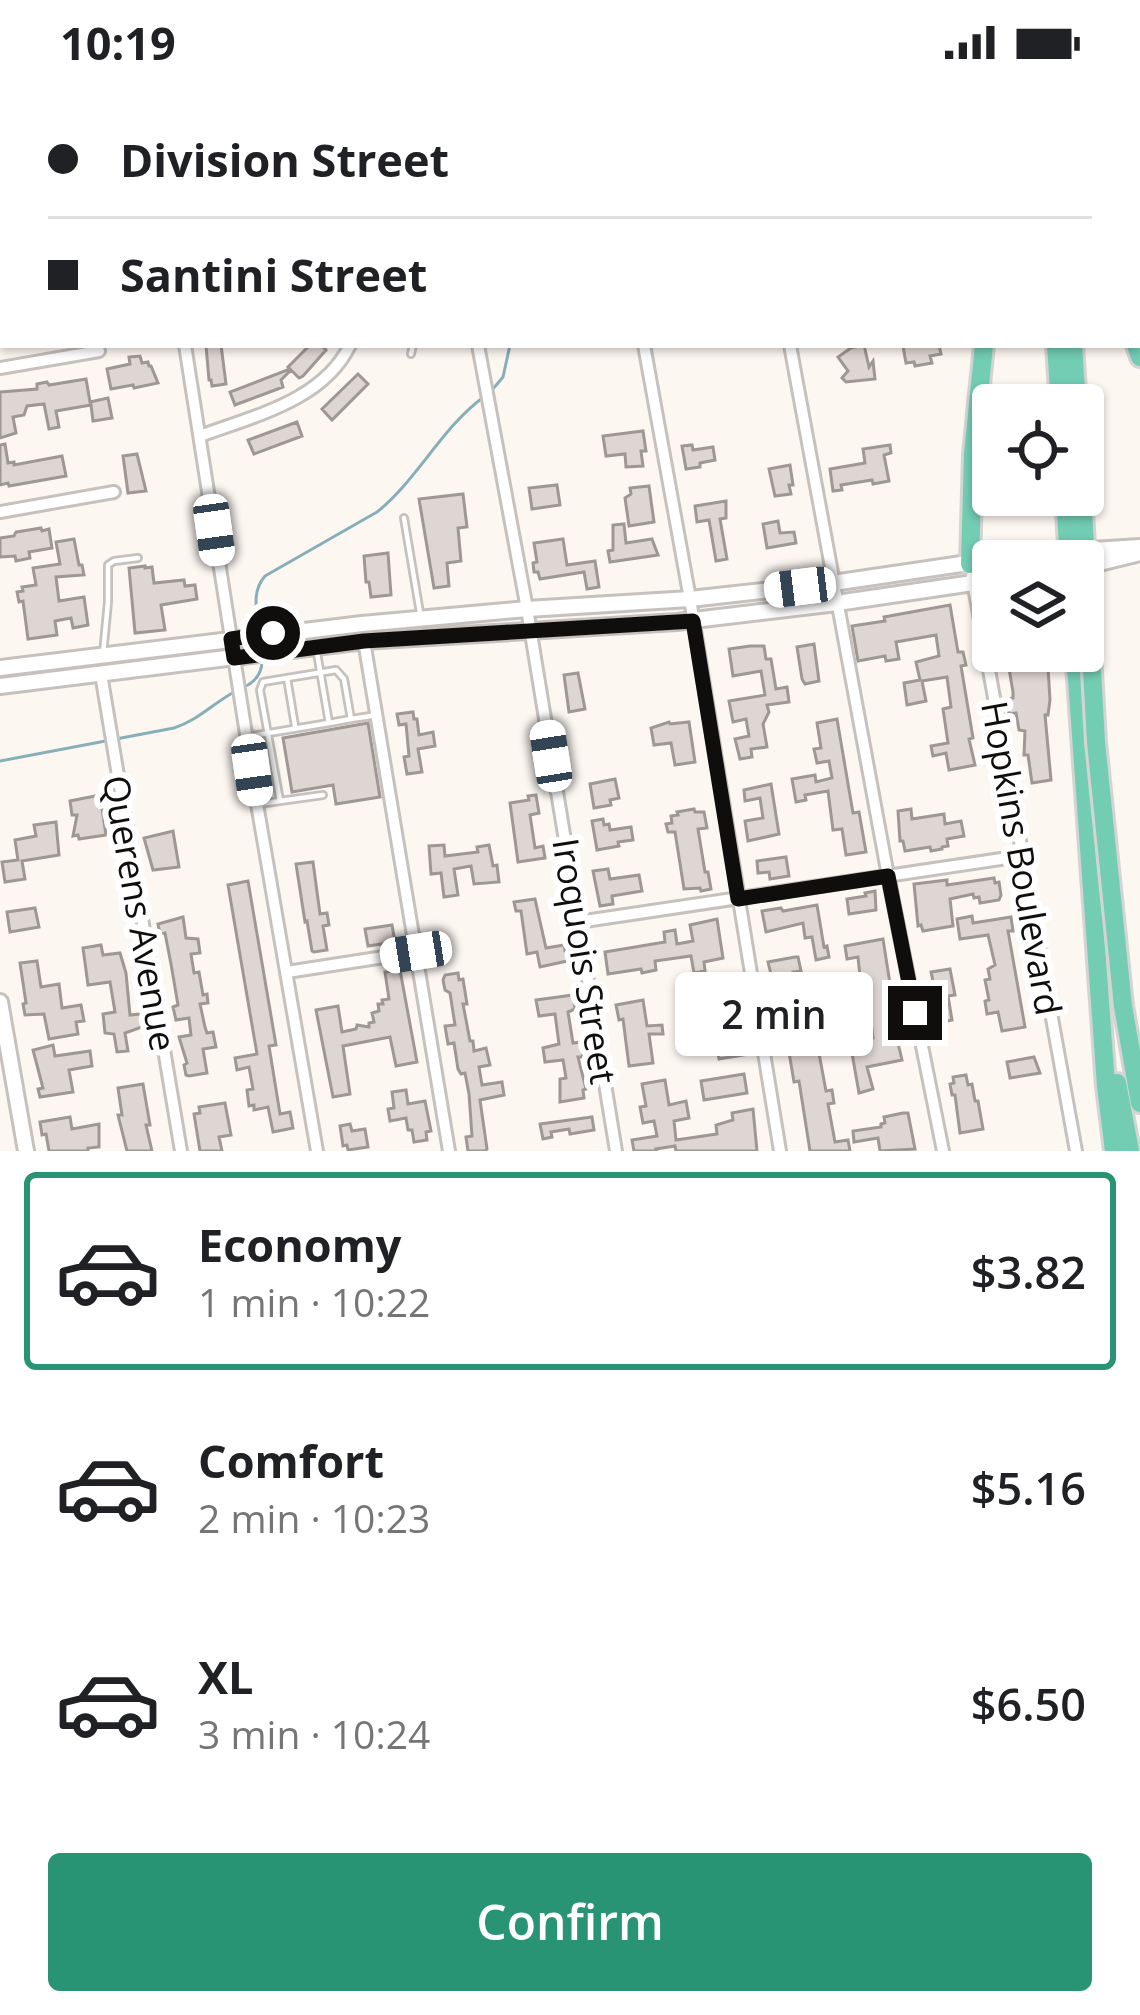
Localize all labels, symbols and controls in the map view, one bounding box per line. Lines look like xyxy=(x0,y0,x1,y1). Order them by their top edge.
text: 10:19 xyxy=(60,12,176,73)
text: Division Street xyxy=(120,129,449,190)
text: Santini Street xyxy=(120,244,427,305)
map controls xyxy=(972,384,1104,672)
button: locate xyxy=(972,384,1104,516)
car xyxy=(191,492,237,568)
button: layers xyxy=(972,540,1104,672)
car xyxy=(762,565,838,609)
route start xyxy=(246,606,300,660)
street label: Hopkins Boulevard xyxy=(970,697,1074,1019)
car xyxy=(528,718,574,794)
car xyxy=(229,732,275,808)
street label: Querens Avenue xyxy=(92,771,188,1055)
street label: Iroquois Street xyxy=(541,835,629,1087)
car xyxy=(378,929,454,975)
callout: 2 min xyxy=(675,971,873,1055)
route end xyxy=(888,986,942,1040)
text: 2 min xyxy=(721,987,827,1040)
text: Economy xyxy=(198,1214,401,1275)
icon: car xyxy=(54,1217,162,1325)
text: $3.82 xyxy=(971,1241,1086,1302)
text: 1 min · 10:22 xyxy=(198,1275,430,1328)
text: Comfort xyxy=(198,1430,384,1491)
icon: car xyxy=(54,1433,162,1541)
text: $5.16 xyxy=(971,1457,1086,1518)
text: 2 min · 10:23 xyxy=(198,1491,430,1544)
text: XL xyxy=(198,1646,253,1707)
icon: car xyxy=(54,1649,162,1757)
text: $6.50 xyxy=(971,1673,1086,1734)
text: 3 min · 10:24 xyxy=(198,1707,430,1760)
button: Confirm xyxy=(48,1853,1092,1991)

